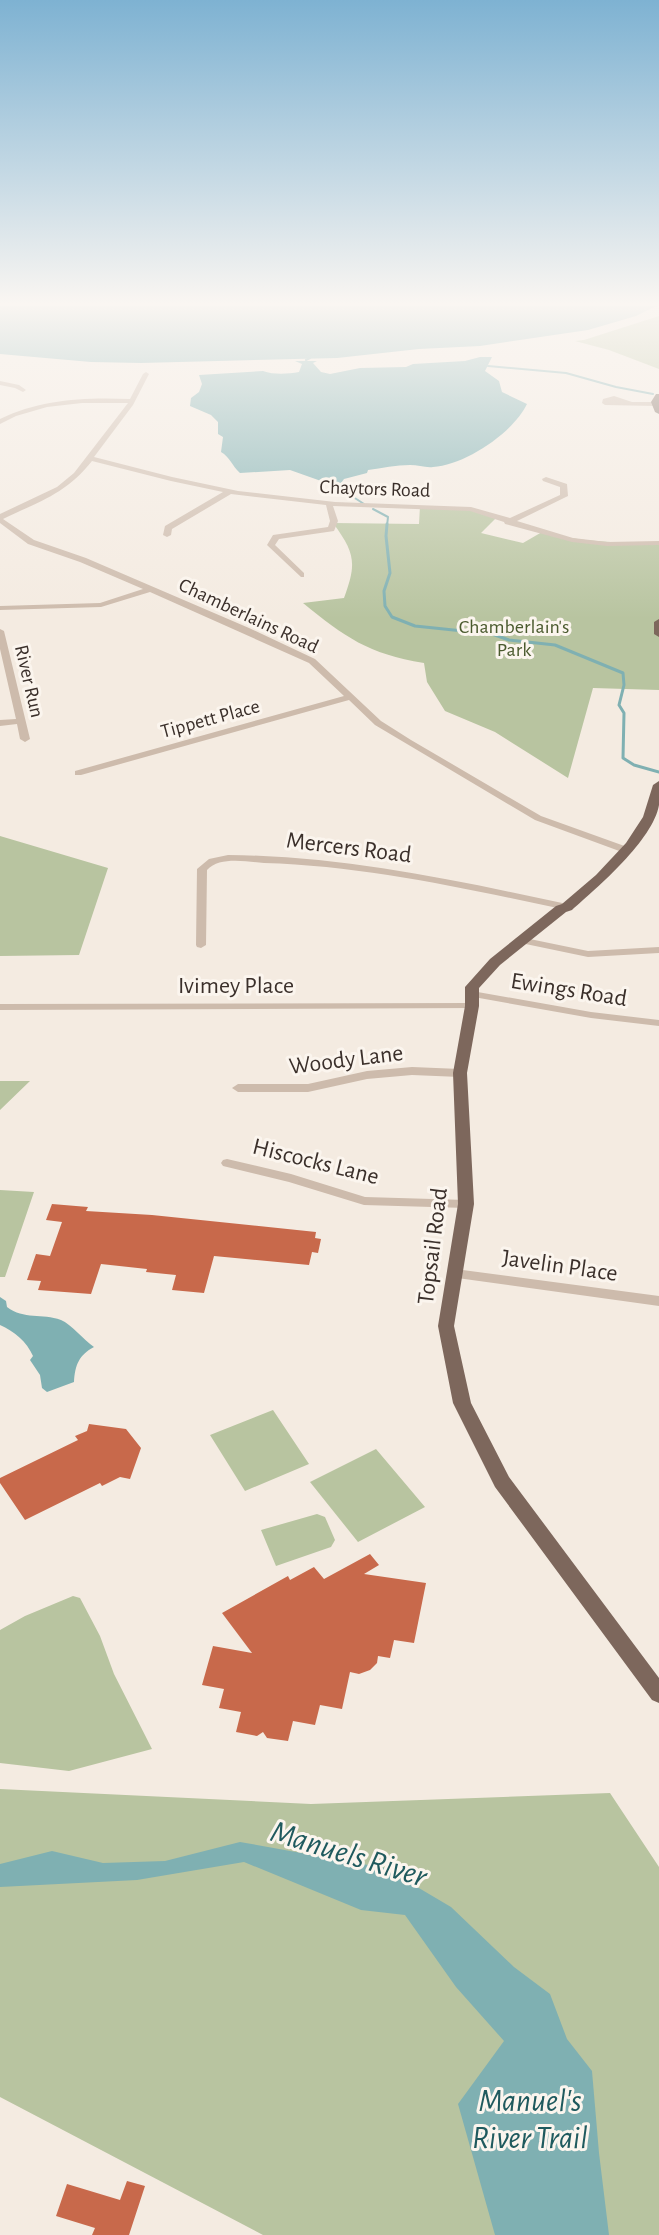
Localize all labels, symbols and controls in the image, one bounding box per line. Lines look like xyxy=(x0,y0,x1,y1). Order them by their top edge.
street label: Chaytors Road xyxy=(319,477,431,501)
street label: Chamberlains Road xyxy=(176,575,322,657)
park label: Chamberlain's Park xyxy=(459,617,569,660)
street label: River Run xyxy=(11,643,47,720)
street label: Tippett Place xyxy=(159,696,262,742)
street label: Mercers Road xyxy=(285,828,413,868)
street label: Ewings Road xyxy=(509,969,629,1011)
street label: Ivimey Place xyxy=(178,974,294,998)
street label: Woody Lane xyxy=(288,1041,405,1079)
street label: Hiscocks Lane xyxy=(250,1135,381,1189)
street label: Topsail Road xyxy=(414,1186,452,1306)
street label: Javelin Place xyxy=(501,1246,619,1286)
water label: Manuels River xyxy=(267,1815,432,1893)
water label: Manuel's River Trail xyxy=(472,2085,588,2154)

